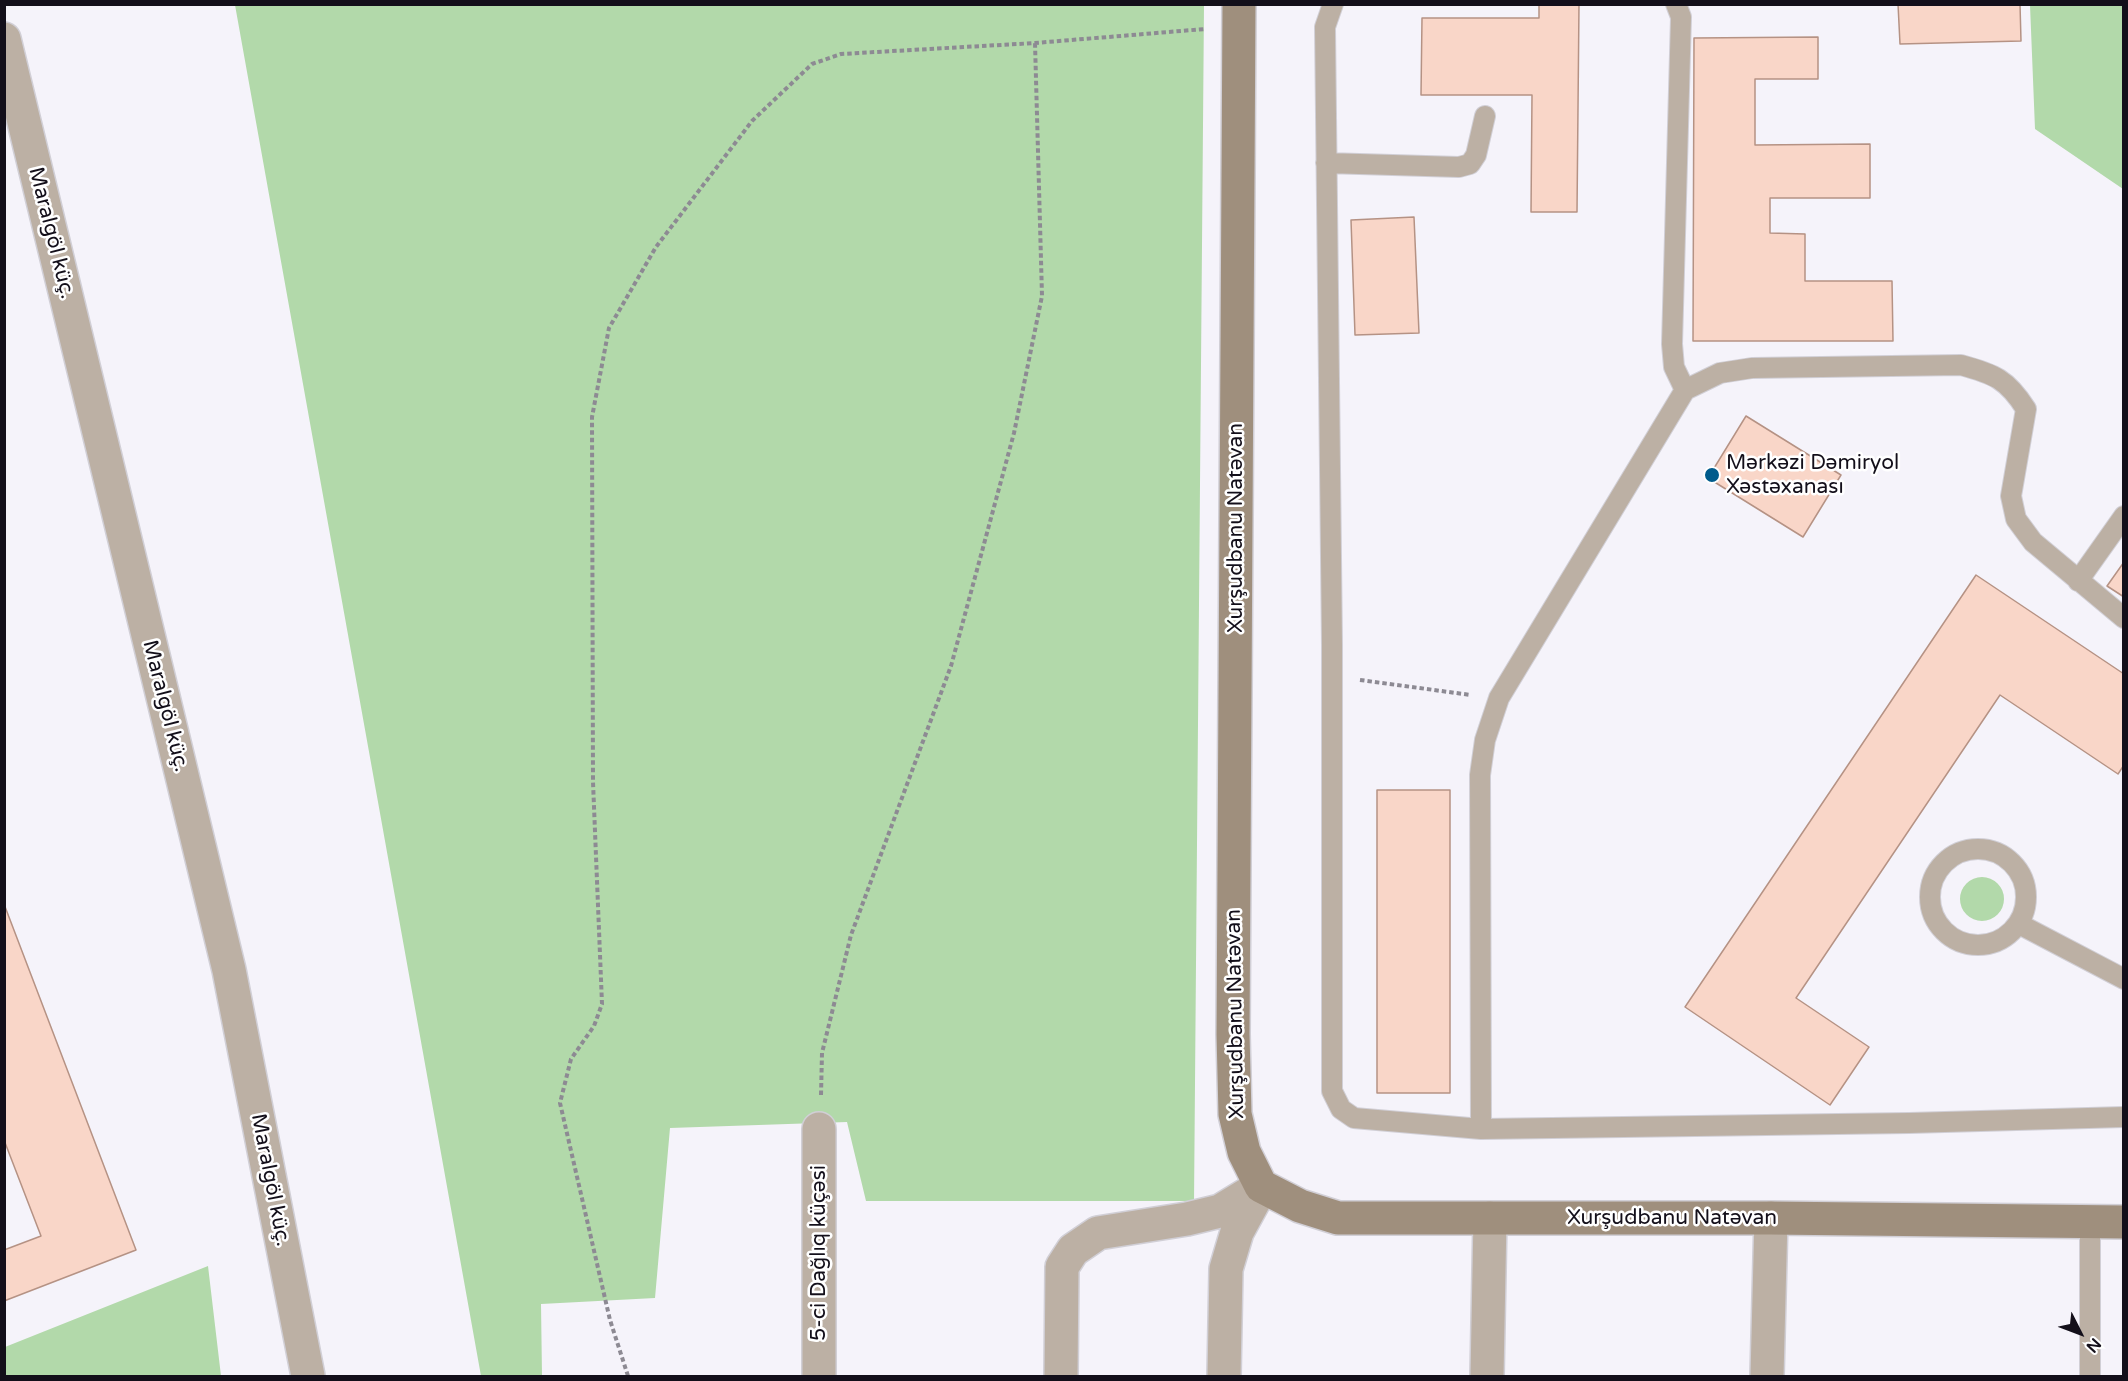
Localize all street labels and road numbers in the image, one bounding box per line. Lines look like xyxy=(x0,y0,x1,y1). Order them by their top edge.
street label: Maralgöl küç. xyxy=(22,165,80,301)
street label: Xurşudbanu Natəvan xyxy=(1223,423,1249,633)
street label: Maralgöl küç. xyxy=(136,638,194,774)
street label: Xurşudbanu Natəvan xyxy=(1222,909,1250,1119)
street label: Maralgöl küç. xyxy=(245,1111,295,1249)
street label: 5-ci Dağlıq küçəsi xyxy=(806,1165,832,1341)
street label: Xurşudbanu Natəvan xyxy=(1567,1205,1777,1231)

